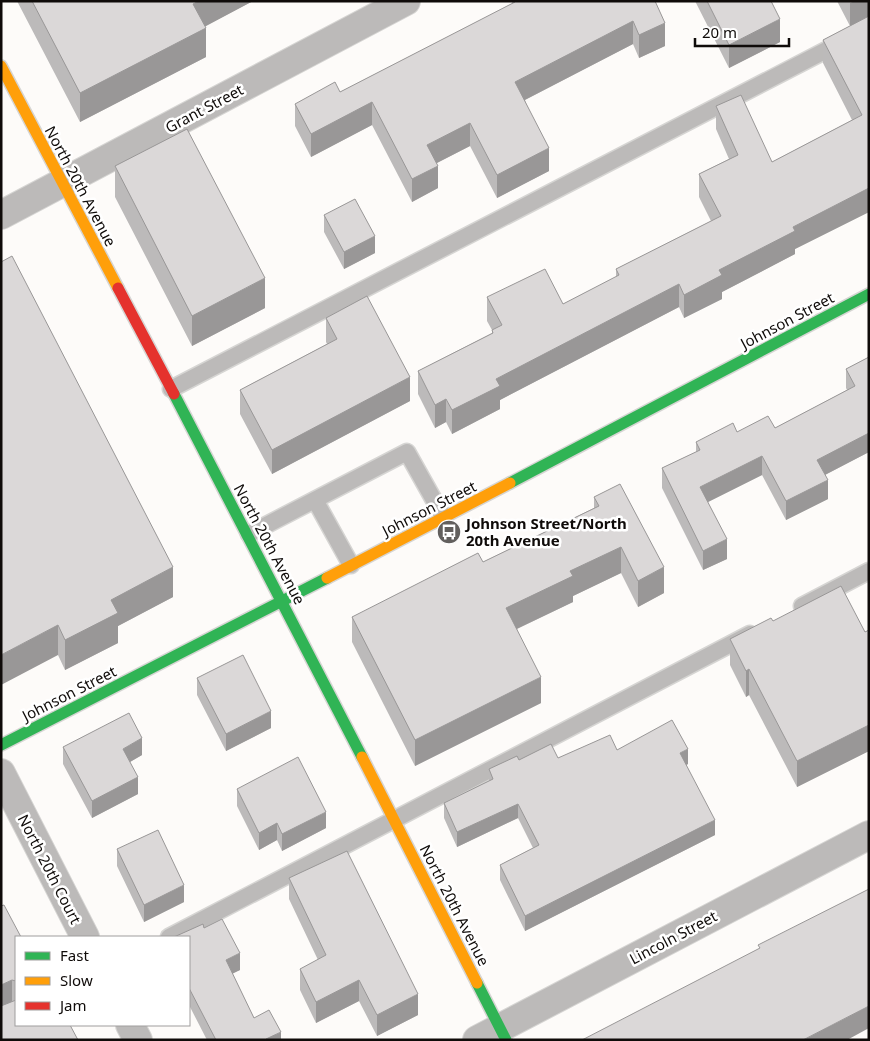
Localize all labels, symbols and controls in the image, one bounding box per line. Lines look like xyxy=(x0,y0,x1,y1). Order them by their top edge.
scale bar xyxy=(695,15,789,47)
text: 20 m xyxy=(702,22,737,42)
street label: Grant Street xyxy=(161,79,247,137)
street label: North 20th Avenue xyxy=(41,122,121,250)
street label: Johnson Street xyxy=(735,287,838,354)
street label: Johnson Street xyxy=(377,475,480,541)
street label: North 20th Avenue xyxy=(230,480,310,608)
place label: Johnson Street/North 20th Avenue xyxy=(464,513,627,550)
bus stop icon: Johnson Street/North 20th Avenue xyxy=(436,519,462,545)
street label: Johnson Street xyxy=(17,660,120,726)
street label: North 20th Court xyxy=(14,811,87,928)
street label: North 20th Avenue xyxy=(416,841,494,969)
street label: Lincoln Street xyxy=(626,905,721,968)
legend xyxy=(15,936,190,1026)
text: Fast xyxy=(60,945,89,965)
text: Slow xyxy=(60,970,93,990)
text: Jam xyxy=(58,995,87,1015)

